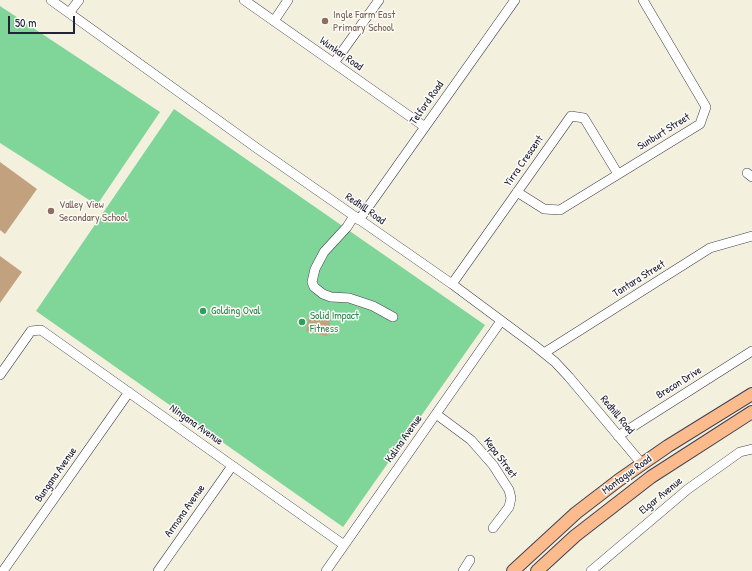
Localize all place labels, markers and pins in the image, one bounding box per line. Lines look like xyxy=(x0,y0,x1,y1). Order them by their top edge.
place label: Ingle Farm East Primary School xyxy=(333,8,395,34)
marker: Ingle Farm East Primary School xyxy=(320,16,330,26)
place label: Valley View Secondary School xyxy=(59,198,128,224)
marker: Valley View Secondary School xyxy=(46,206,56,216)
place label: Golding Oval xyxy=(211,304,261,318)
marker: Golding Oval xyxy=(198,306,208,316)
place label: Solid Impact Fitness xyxy=(310,309,359,335)
marker: Solid Impact Fitness xyxy=(297,317,307,327)

